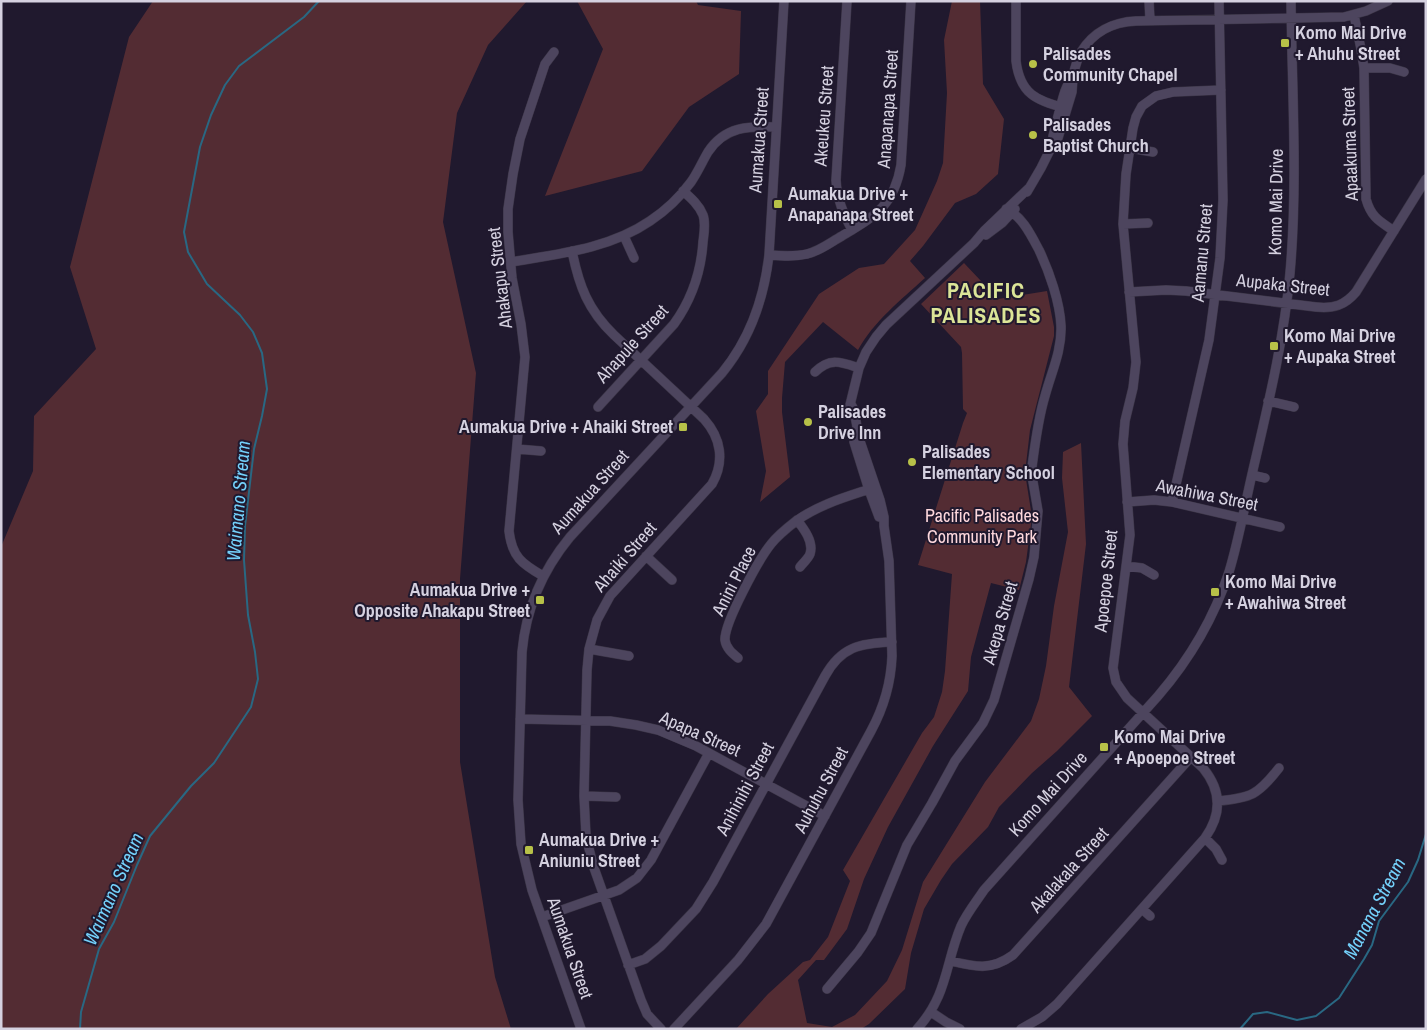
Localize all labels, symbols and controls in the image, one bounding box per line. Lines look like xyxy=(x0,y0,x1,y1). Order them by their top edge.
place label: Komo Mai Drive + Ahuhu Street xyxy=(1295,20,1407,66)
marker: Komo Mai Drive + Ahuhu Street xyxy=(1279,37,1291,49)
place label: Palisades Community Chapel xyxy=(1043,41,1178,87)
street label: Anapanapa Street xyxy=(871,49,904,170)
marker: Palisades Community Chapel xyxy=(1027,58,1039,70)
street label: Akeukeu Street xyxy=(807,65,839,168)
street label: Aumakua Street xyxy=(742,86,775,195)
street label: Apaakuma Street xyxy=(1335,87,1364,202)
place label: Palisades Baptist Church xyxy=(1043,112,1149,158)
marker: Palisades Baptist Church xyxy=(1027,129,1039,141)
street label: Komo Mai Drive xyxy=(1262,148,1289,256)
place label: Aumakua Drive + Anapanapa Street xyxy=(788,181,914,227)
marker: Aumakua Drive + Anapanapa Street xyxy=(772,198,784,210)
street label: Aamanu Street xyxy=(1185,203,1218,304)
street label: Ahakapu Street xyxy=(481,226,518,331)
street label: Aupaka Street xyxy=(1234,267,1331,302)
district label: PACIFIC PALISADES xyxy=(931,275,1041,330)
street label: Ahapule Street xyxy=(589,299,674,389)
place label: Komo Mai Drive + Aupaka Street xyxy=(1284,323,1396,369)
marker: Komo Mai Drive + Aupaka Street xyxy=(1268,340,1280,352)
place label: Palisades Drive Inn xyxy=(818,399,886,445)
place label: Aumakua Drive + Ahaiki Street xyxy=(459,414,673,439)
marker: Palisades Drive Inn xyxy=(802,416,814,428)
marker: Aumakua Drive + Ahaiki Street xyxy=(677,421,689,433)
place label: Palisades Elementary School xyxy=(922,439,1055,485)
water label: Waimano Stream xyxy=(220,440,256,562)
street label: Aumakua Street xyxy=(544,444,634,540)
marker: Palisades Elementary School xyxy=(906,456,918,468)
street label: Awahiwa Street xyxy=(1153,472,1260,517)
park label: Pacific Palisades Community Park xyxy=(925,503,1039,549)
street label: Ahaiki Street xyxy=(587,516,662,598)
street label: Apoepoe Street xyxy=(1088,529,1123,634)
street label: Anini Place xyxy=(705,541,762,621)
place label: Komo Mai Drive + Awahiwa Street xyxy=(1225,569,1346,615)
place label: Aumakua Drive + Opposite Ahakapu Street xyxy=(354,577,530,623)
street label: Akepa Street xyxy=(975,578,1023,668)
marker: Komo Mai Drive + Awahiwa Street xyxy=(1209,586,1221,598)
marker: Aumakua Drive + Opposite Ahakapu Street xyxy=(534,594,546,606)
street label: Apapa Street xyxy=(655,704,745,762)
place label: Komo Mai Drive + Apoepoe Street xyxy=(1114,724,1235,770)
street label: Anihinihi Street xyxy=(709,738,780,841)
marker: Komo Mai Drive + Apoepoe Street xyxy=(1098,741,1110,753)
street label: Auhuhu Street xyxy=(787,742,854,838)
street label: Komo Mai Drive xyxy=(1003,746,1093,842)
street label: Akalakala Street xyxy=(1023,821,1114,919)
place label: Aumakua Drive + Aniuniu Street xyxy=(539,827,660,873)
water label: Waimano Stream xyxy=(77,828,149,950)
marker: Aumakua Drive + Aniuniu Street xyxy=(523,844,535,856)
water label: Manana Stream xyxy=(1336,853,1412,963)
street label: Aumakua Street xyxy=(541,893,600,1002)

